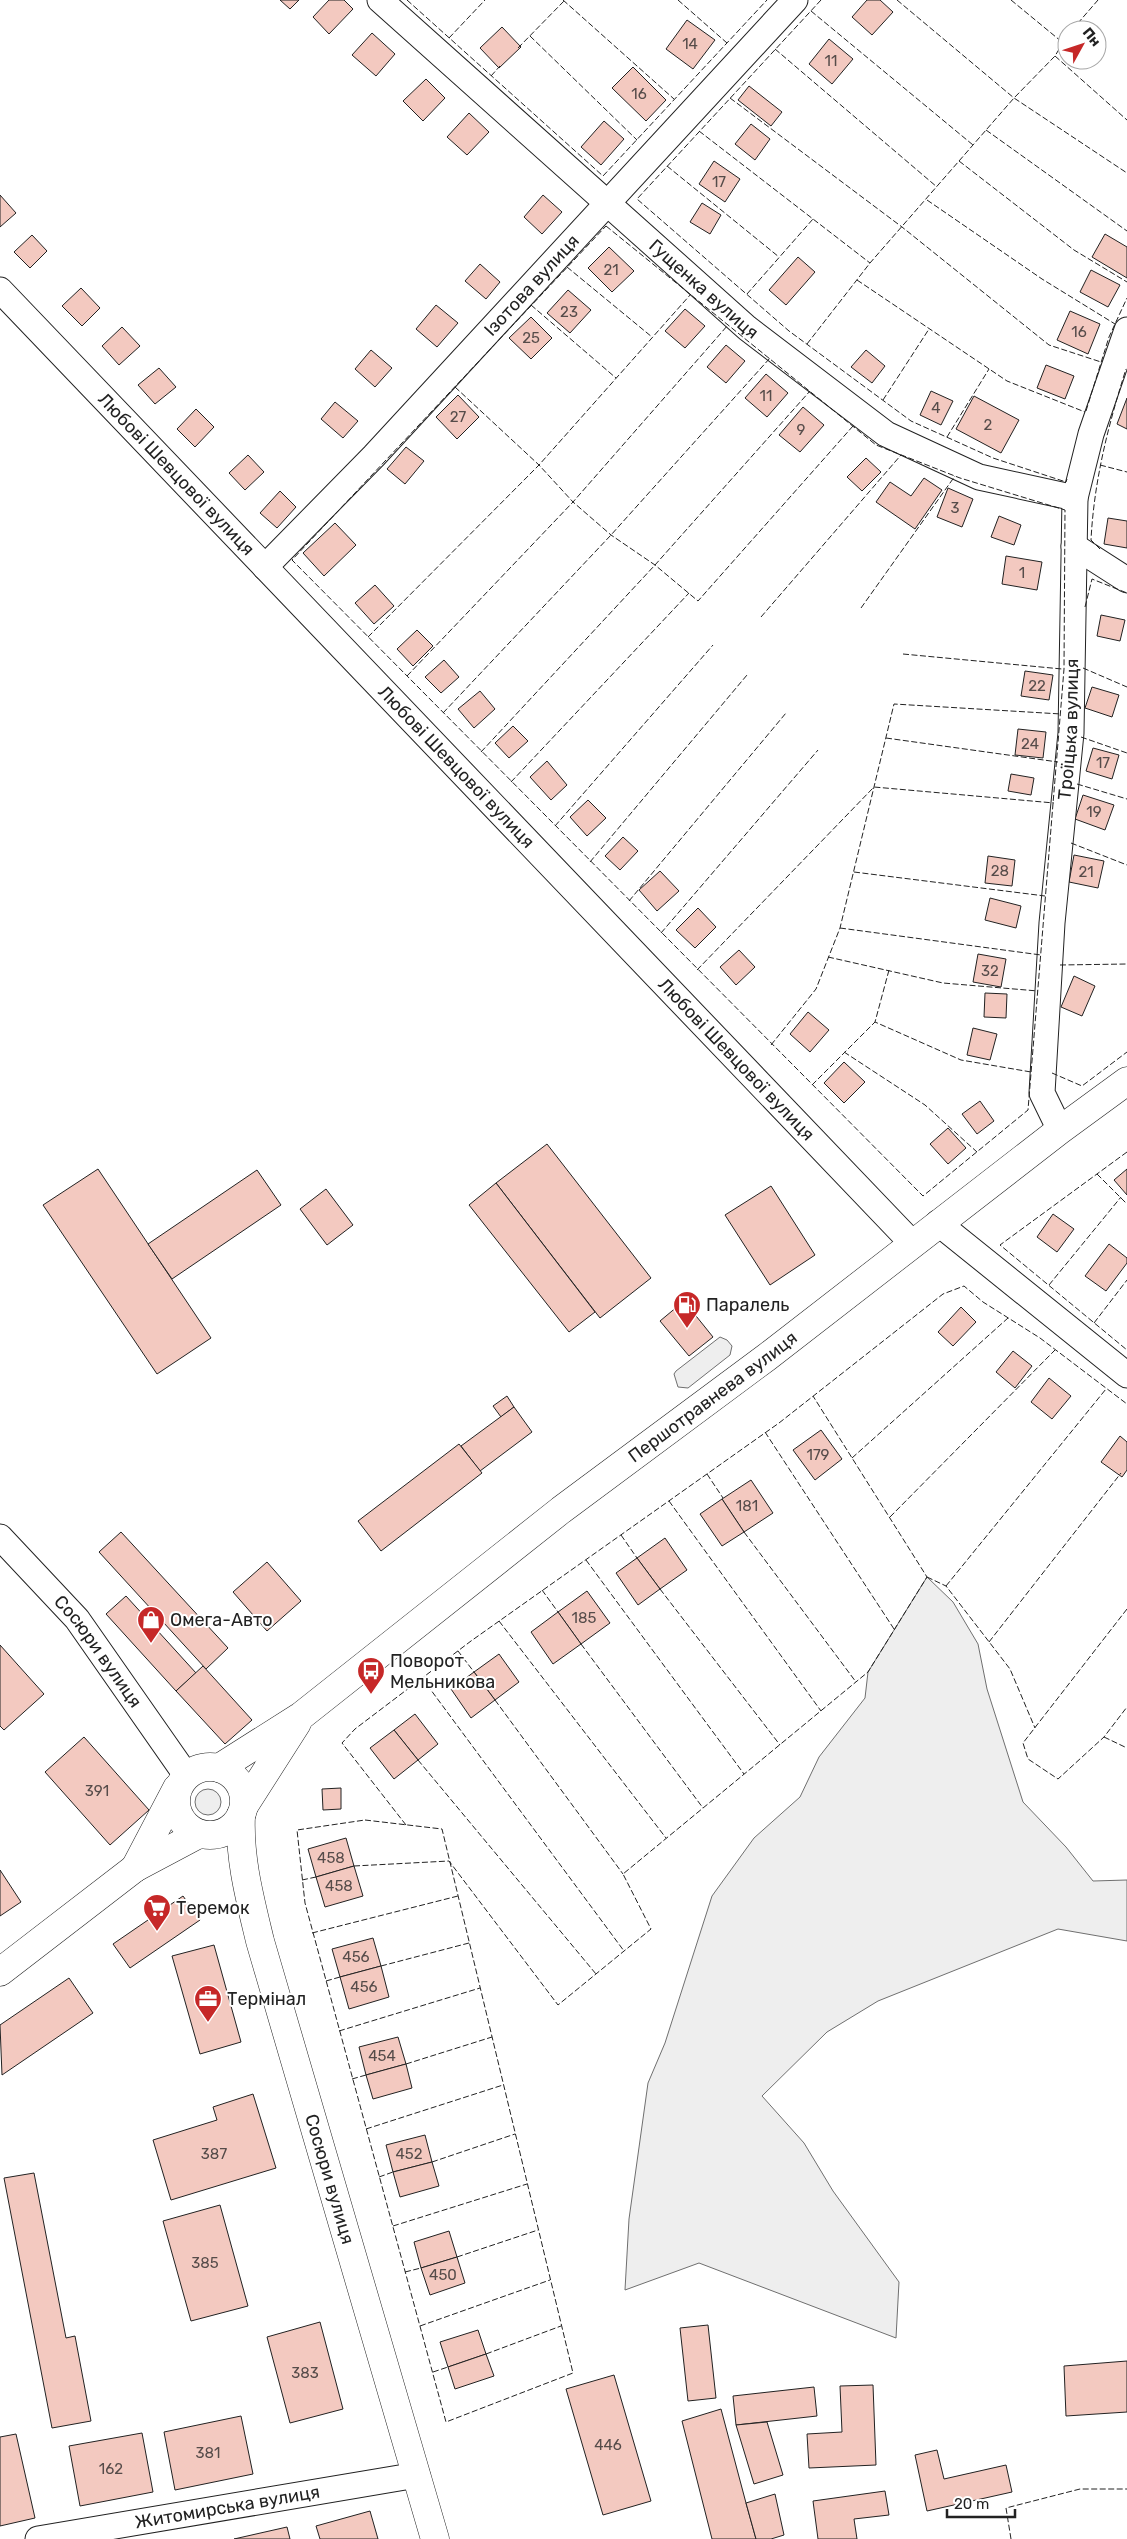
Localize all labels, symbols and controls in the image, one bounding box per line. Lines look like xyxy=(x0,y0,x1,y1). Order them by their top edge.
north arrow xyxy=(1057,20,1107,70)
text: Пн xyxy=(1079,24,1104,50)
house number: 14 xyxy=(682,35,698,53)
house number: 11 xyxy=(825,52,837,70)
house number: 16 xyxy=(631,85,647,103)
house number: 17 xyxy=(712,173,726,191)
street label: Ізотова вулиця xyxy=(479,230,584,341)
street label: Гущенка вулиця xyxy=(644,235,763,344)
house number: 21 xyxy=(603,261,619,279)
house number: 23 xyxy=(560,303,578,321)
house number: 16 xyxy=(1071,323,1087,341)
house number: 25 xyxy=(522,329,540,347)
house number: 11 xyxy=(760,387,772,405)
street label: Любові Шевцової вулиця xyxy=(93,388,259,560)
house number: 4 xyxy=(931,399,941,417)
house number: 27 xyxy=(450,408,467,426)
house number: 2 xyxy=(984,416,993,434)
house number: 9 xyxy=(797,421,806,439)
house number: 3 xyxy=(950,499,960,517)
house number: 1 xyxy=(1019,564,1025,582)
street label: Троїцька вулиця xyxy=(1053,658,1083,801)
house number: 22 xyxy=(1028,677,1046,695)
street label: Любові Шевцової вулиця xyxy=(373,681,539,853)
house number: 24 xyxy=(1021,735,1039,753)
house number: 17 xyxy=(1096,754,1110,772)
house number: 19 xyxy=(1086,803,1102,821)
house number: 28 xyxy=(991,862,1009,880)
house number: 21 xyxy=(1078,863,1094,881)
house number: 32 xyxy=(981,962,999,980)
street label: Любові Шевцової вулиця xyxy=(653,974,819,1145)
fuel station icon: Паралель xyxy=(672,1290,702,1329)
place label: Паралель xyxy=(706,1294,789,1316)
street label: Першотравнева вулиця xyxy=(624,1327,802,1467)
house number: 179 xyxy=(806,1446,830,1464)
house number: 181 xyxy=(736,1497,758,1515)
street label: Сосюри вулиця xyxy=(49,1591,147,1712)
shop icon: Омега-Авто xyxy=(136,1605,166,1644)
place label: Омега-Авто xyxy=(170,1609,273,1631)
house number: 185 xyxy=(572,1609,597,1627)
place label: Поворот Мельникова xyxy=(390,1650,495,1693)
bus stop icon: Поворот Мельникова xyxy=(356,1656,386,1695)
house number: 391 xyxy=(85,1782,109,1800)
house number: 458 xyxy=(317,1849,345,1867)
house number: 458 xyxy=(325,1877,353,1895)
supermarket icon: Теремок xyxy=(142,1893,172,1932)
place label: Теремок xyxy=(176,1897,250,1919)
house number: 456 xyxy=(342,1948,370,1966)
house number: 456 xyxy=(350,1978,378,1996)
office icon: Термінал xyxy=(193,1984,223,2023)
place label: Термінал xyxy=(227,1988,306,2010)
house number: 454 xyxy=(368,2047,396,2065)
street label: Сосюри вулиця xyxy=(300,2111,359,2247)
house number: 387 xyxy=(201,2145,227,2163)
house number: 452 xyxy=(395,2145,423,2163)
house number: 385 xyxy=(191,2254,219,2272)
house number: 450 xyxy=(429,2266,457,2284)
house number: 383 xyxy=(291,2364,319,2382)
house number: 446 xyxy=(594,2436,622,2454)
house number: 381 xyxy=(196,2444,220,2462)
house number: 162 xyxy=(99,2460,123,2478)
street label: Житомирська вулиця xyxy=(133,2481,321,2533)
scale bar xyxy=(947,2486,1014,2518)
text: 20 m xyxy=(954,2495,989,2513)

